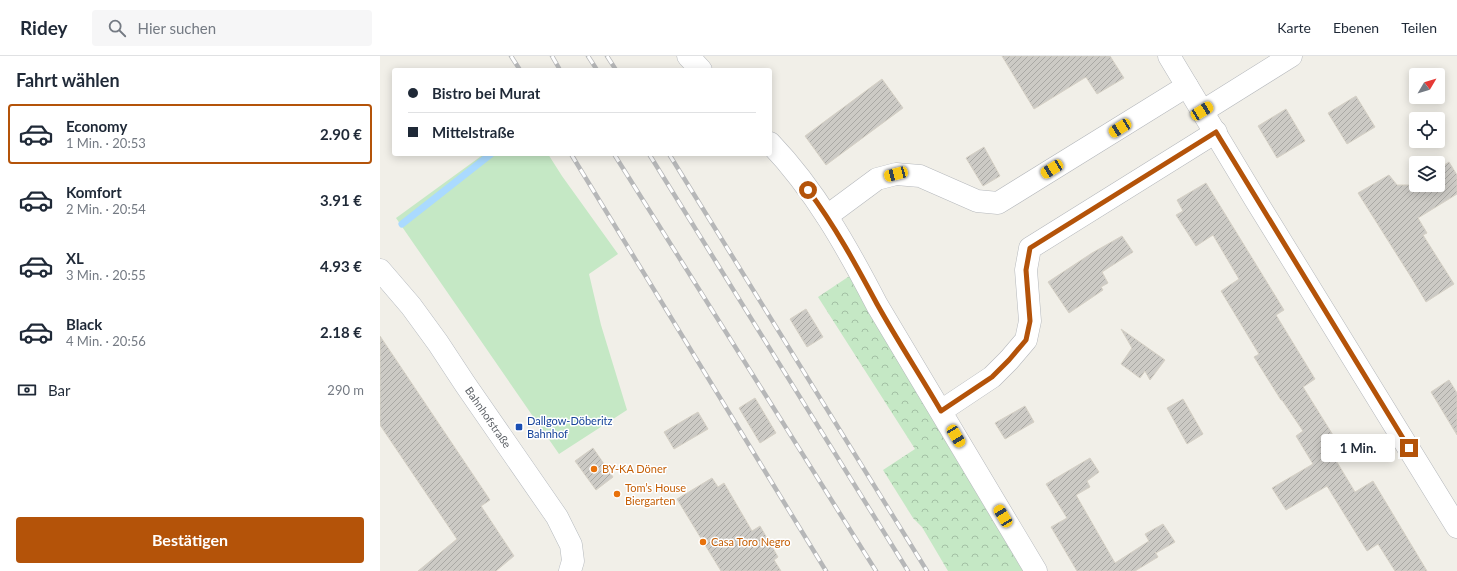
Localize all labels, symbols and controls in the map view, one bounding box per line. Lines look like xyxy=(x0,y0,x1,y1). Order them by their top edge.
search box xyxy=(92,10,372,46)
text: Ridey xyxy=(20,16,68,39)
icon: search xyxy=(106,17,128,39)
text: Hier suchen xyxy=(138,19,216,37)
text: Karte xyxy=(1277,19,1311,36)
text: Ebenen xyxy=(1333,19,1379,36)
text: Teilen xyxy=(1401,19,1437,36)
north arrow xyxy=(1409,68,1445,104)
map controls xyxy=(1409,68,1445,192)
text: Fahrt wählen xyxy=(16,69,120,91)
text: Bistro bei Murat xyxy=(432,84,540,102)
car xyxy=(1189,100,1215,122)
button: locate xyxy=(1409,112,1445,148)
icon: car xyxy=(18,116,54,152)
text: Economy xyxy=(66,117,127,135)
car xyxy=(1107,117,1133,139)
text: Mittelstraße xyxy=(432,123,514,141)
text: 2.90 € xyxy=(320,125,362,143)
text: 1 Min. · 20:53 xyxy=(66,135,146,151)
button: layers xyxy=(1409,156,1445,192)
car xyxy=(1039,158,1065,180)
car xyxy=(883,165,909,183)
route start xyxy=(799,181,817,199)
icon: car xyxy=(18,182,54,218)
text: Komfort xyxy=(66,183,122,201)
text: 3.91 € xyxy=(320,191,362,209)
text: 2 Min. · 20:54 xyxy=(66,201,146,217)
icon: car xyxy=(18,248,54,284)
text: XL xyxy=(66,249,84,267)
text: 4.93 € xyxy=(320,257,362,275)
text: 3 Min. · 20:55 xyxy=(66,267,146,283)
icon: car xyxy=(18,314,54,350)
text: Black xyxy=(66,315,102,333)
text: 2.18 € xyxy=(320,323,362,341)
text: 4 Min. · 20:56 xyxy=(66,333,146,349)
icon: cash xyxy=(16,379,38,401)
text: Bar xyxy=(48,381,71,399)
text: 290 m xyxy=(327,382,364,398)
street label: Bahnhofstraße xyxy=(463,384,514,450)
place label: Dallgow-Döberitz Bahnhof xyxy=(527,414,612,440)
marker: Dallgow-Döberitz Bahnhof xyxy=(514,422,524,432)
car xyxy=(945,423,967,449)
callout: 1 Min. xyxy=(1321,434,1395,462)
route end xyxy=(1400,439,1418,457)
text: 1 Min. xyxy=(1340,440,1376,456)
place label: BY-KA Döner xyxy=(602,462,667,475)
marker: BY-KA Döner xyxy=(589,464,599,474)
place label: Tom’s House Biergarten xyxy=(625,481,686,507)
marker: Tom’s House Biergarten xyxy=(612,489,622,499)
car xyxy=(992,503,1014,529)
button: Bestätigen xyxy=(16,517,364,563)
place label: Casa Toro Negro xyxy=(711,535,791,548)
marker: Casa Toro Negro xyxy=(698,537,708,547)

